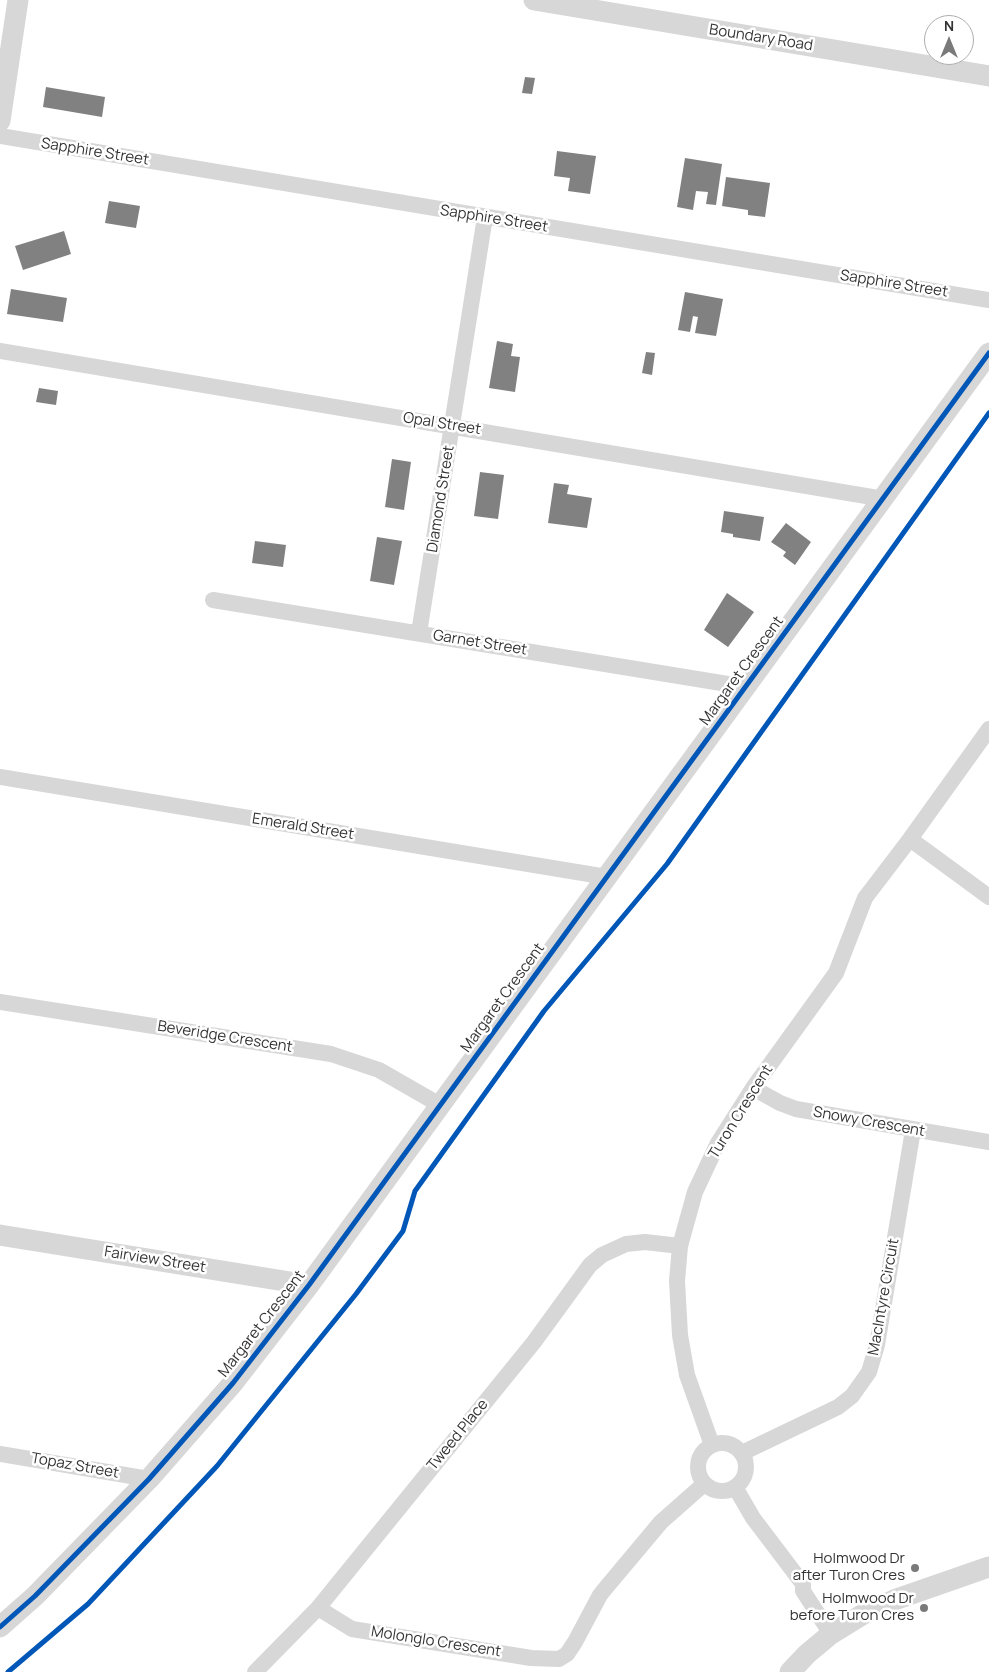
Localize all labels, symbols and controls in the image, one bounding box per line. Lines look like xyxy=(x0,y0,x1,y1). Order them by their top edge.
north arrow xyxy=(924,15,974,65)
text: N xyxy=(944,16,954,35)
street label: Boundary Road xyxy=(708,21,814,55)
street label: Sapphire Street xyxy=(40,135,150,169)
street label: Sapphire Street xyxy=(439,202,549,236)
street label: Sapphire Street xyxy=(839,267,949,301)
street label: Opal Street xyxy=(402,409,482,439)
street label: Diamond Street xyxy=(424,444,458,554)
street label: Margaret Crescent xyxy=(696,613,788,729)
street label: Garnet Street xyxy=(432,627,528,659)
street label: Emerald Street xyxy=(251,810,355,844)
street label: Margaret Crescent xyxy=(457,940,549,1056)
street label: Beveridge Crescent xyxy=(156,1017,294,1057)
street label: Turon Crescent xyxy=(705,1062,777,1162)
street label: Snowy Crescent xyxy=(812,1103,926,1141)
street label: MacIntyre Circuit xyxy=(865,1237,903,1357)
street label: Fairview Street xyxy=(103,1243,207,1277)
street label: Margaret Crescent xyxy=(215,1267,309,1381)
street label: Tweed Place xyxy=(424,1396,492,1474)
street label: Topaz Street xyxy=(30,1449,120,1483)
place label: Holmwood Dr after Turon Cres xyxy=(793,1550,905,1585)
marker: Holmwood Dr after Turon Cres xyxy=(909,1562,921,1574)
place label: Holmwood Dr before Turon Cres xyxy=(790,1590,914,1625)
marker: Holmwood Dr before Turon Cres xyxy=(918,1602,930,1614)
street label: Molonglo Crescent xyxy=(370,1623,502,1661)

